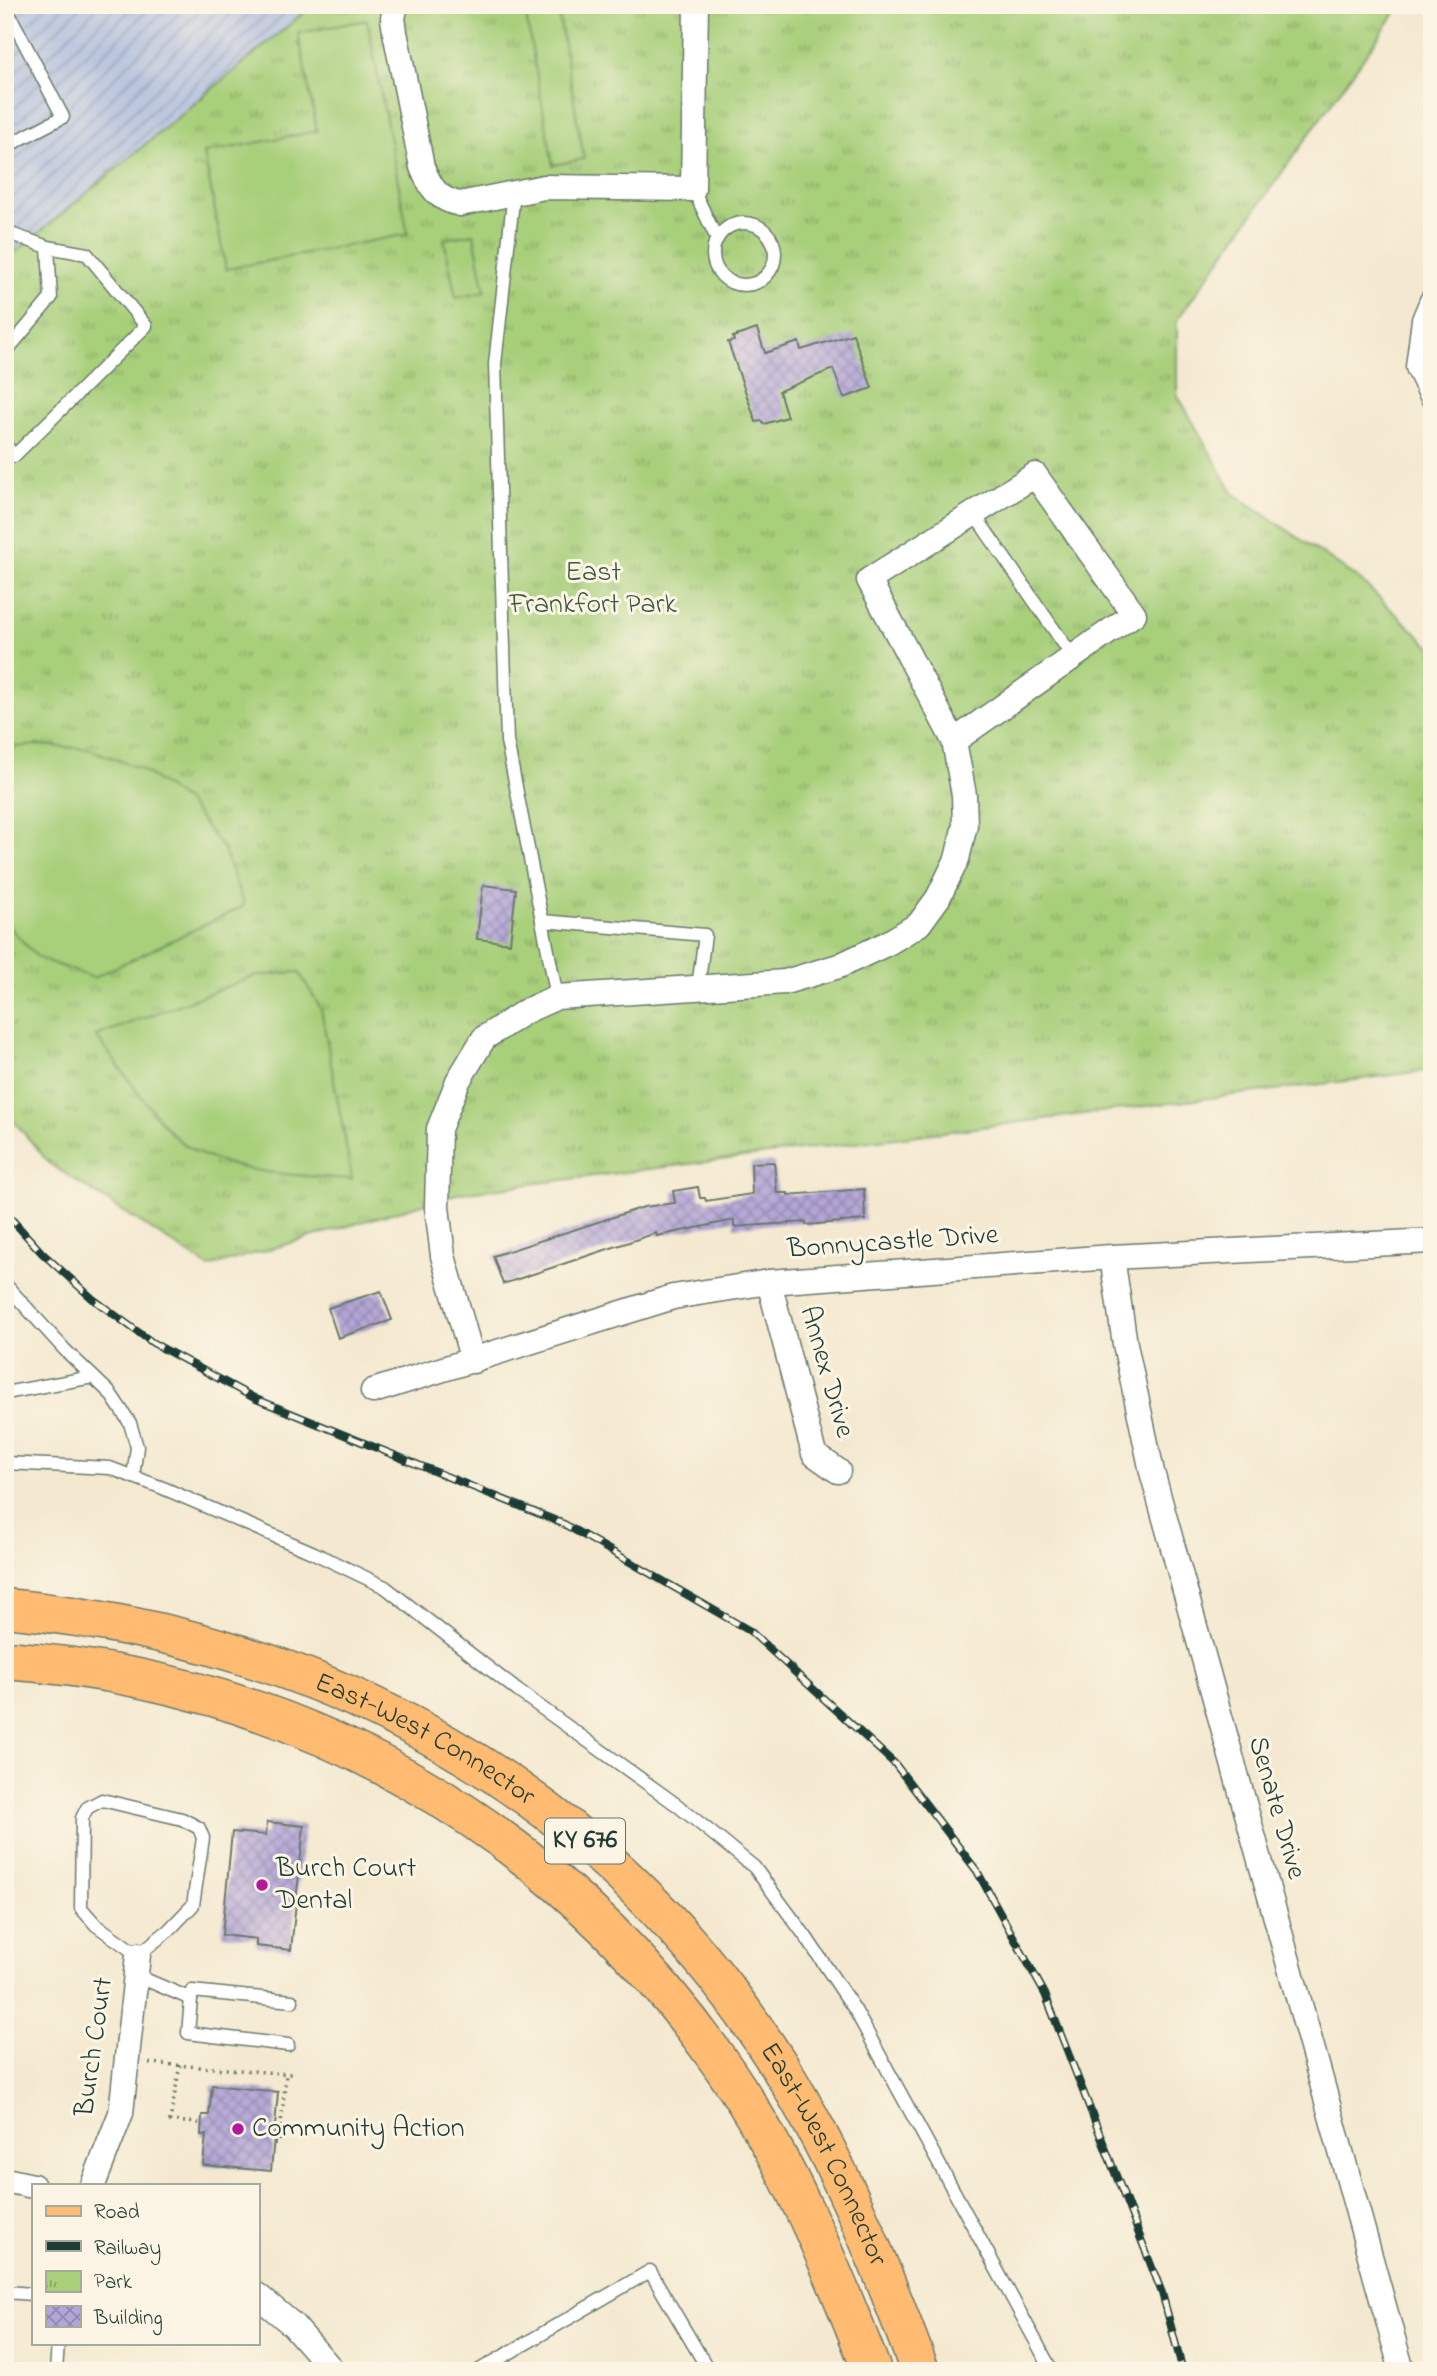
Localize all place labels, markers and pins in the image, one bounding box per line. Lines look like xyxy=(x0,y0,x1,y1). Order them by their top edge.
place label: Burch Court Dental xyxy=(275,1849,416,1922)
marker: Burch Court Dental xyxy=(254,1877,270,1893)
place label: Community Action xyxy=(252,2109,465,2150)
marker: Community Action xyxy=(230,2121,246,2137)

